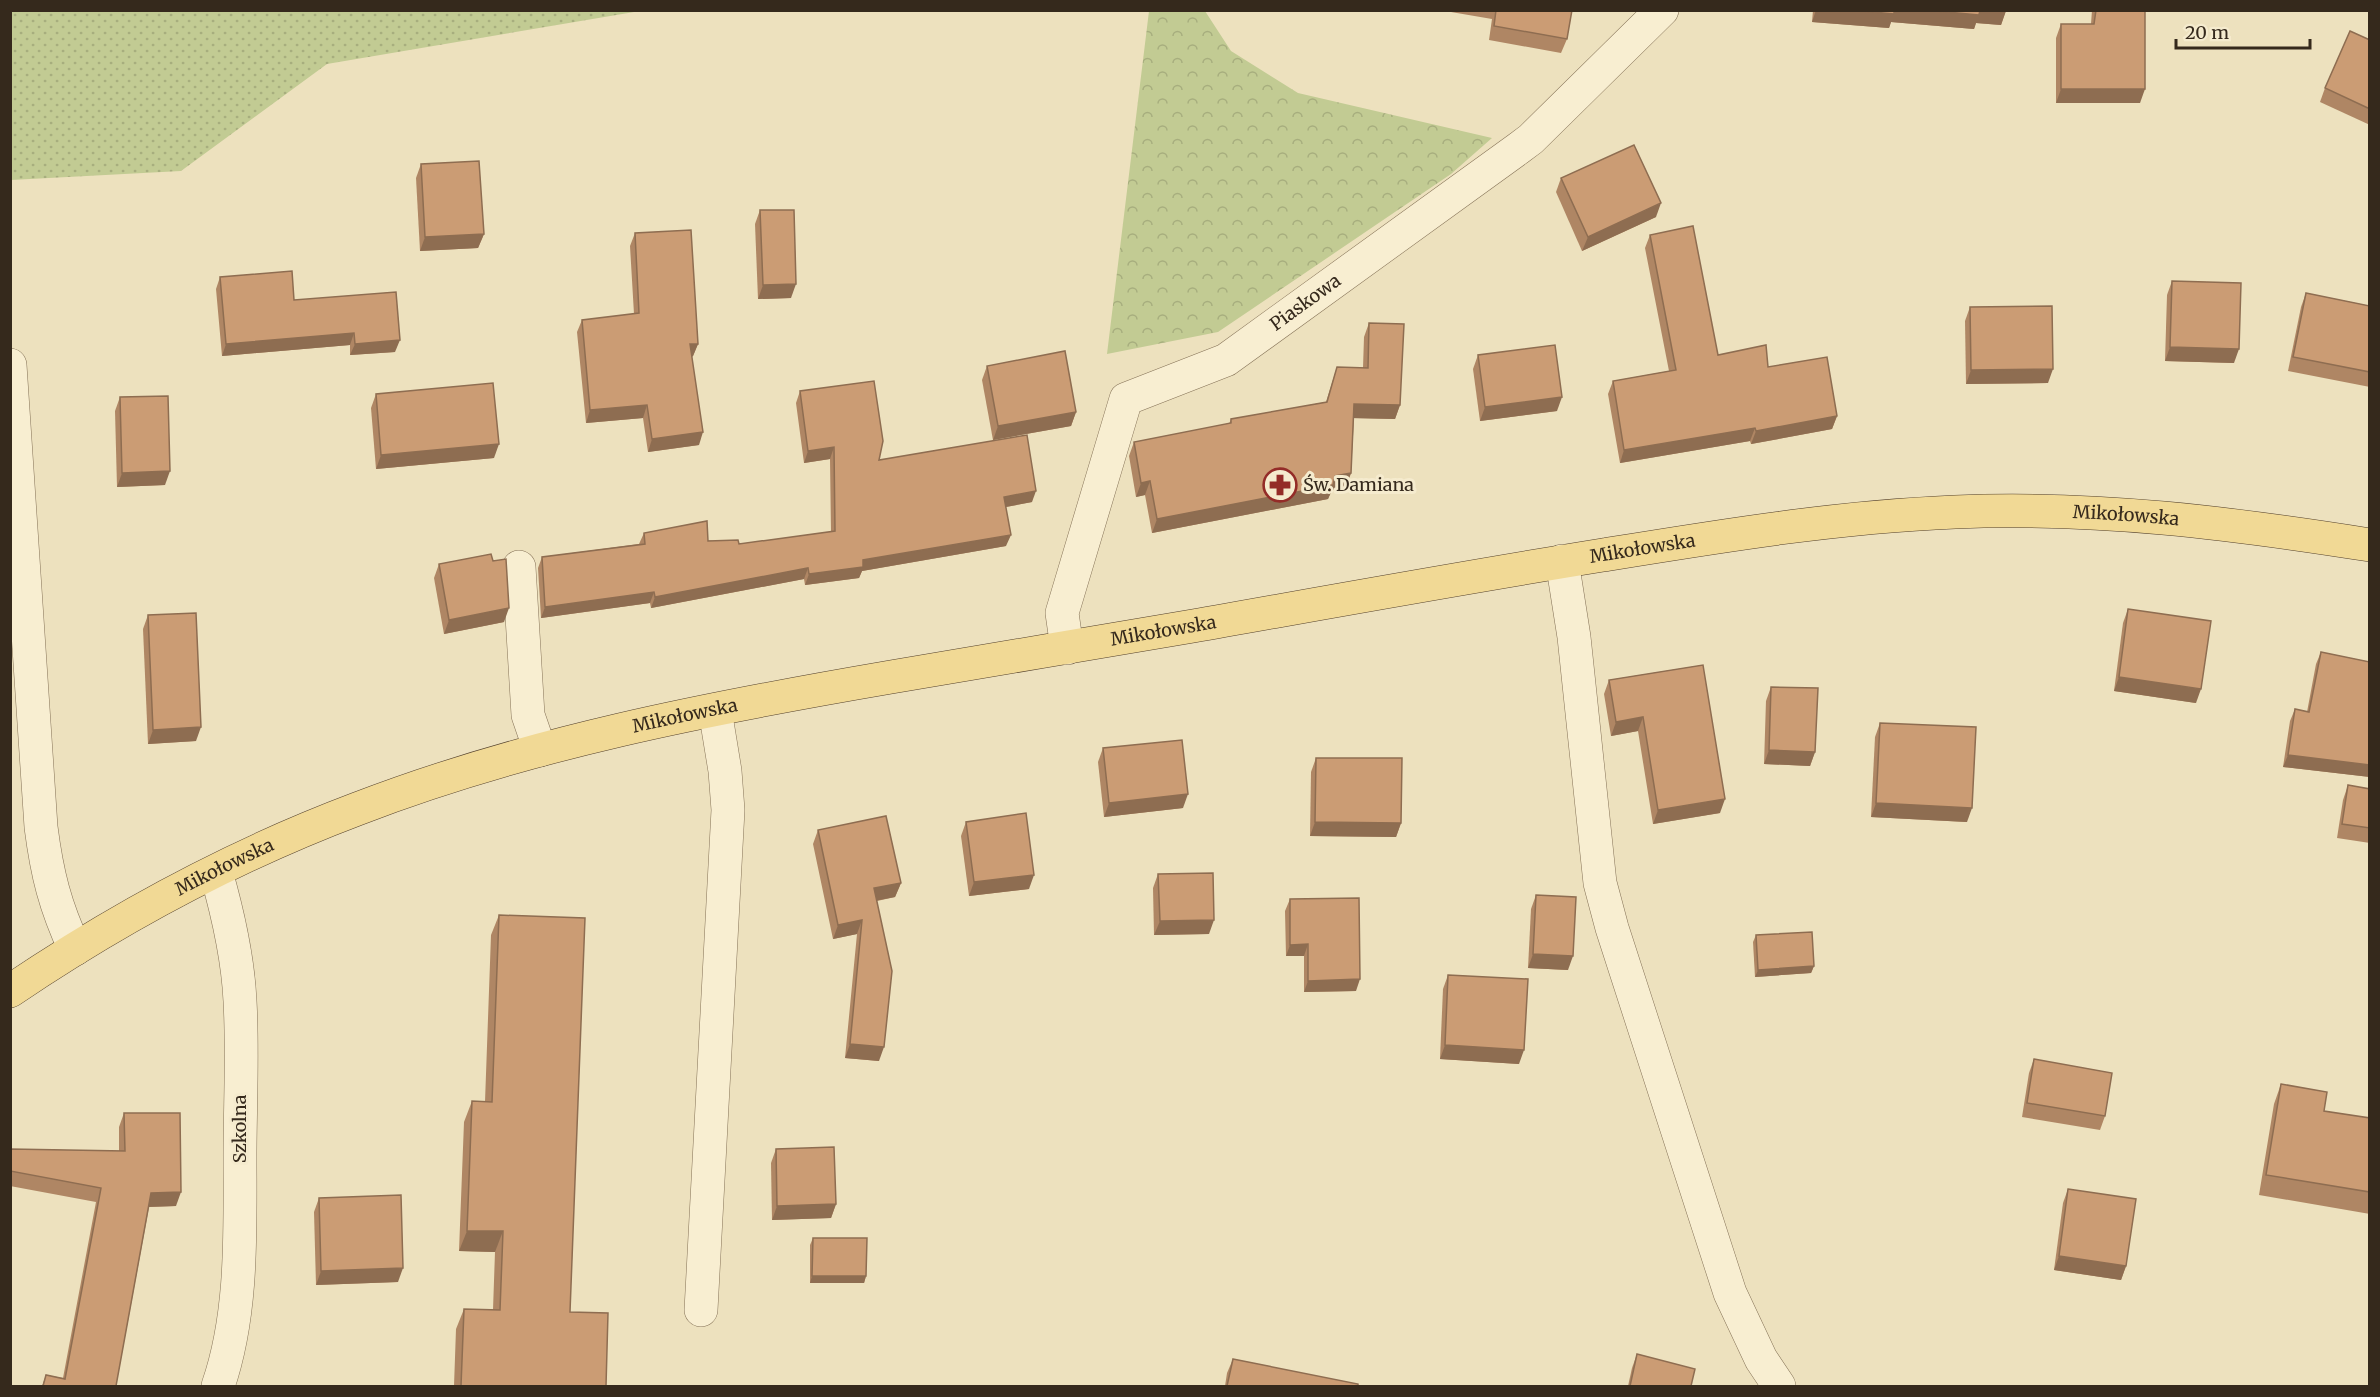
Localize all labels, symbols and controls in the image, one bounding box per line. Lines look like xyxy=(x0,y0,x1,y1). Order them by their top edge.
scale bar xyxy=(2176,12,2310,50)
text: 20 m xyxy=(2185,21,2229,44)
street label: Piaskowa xyxy=(1265,269,1345,336)
pharmacy icon: Św. Damiana xyxy=(1262,467,1298,503)
place label: Św. Damiana xyxy=(1303,473,1414,496)
street label: Mikołowska xyxy=(2072,500,2181,530)
street label: Mikołowska xyxy=(1588,528,1697,568)
street label: Mikołowska xyxy=(1109,610,1218,651)
street label: Mikołowska xyxy=(630,693,740,738)
street label: Mikołowska xyxy=(171,833,277,900)
street label: Szkolna xyxy=(228,1094,251,1163)

